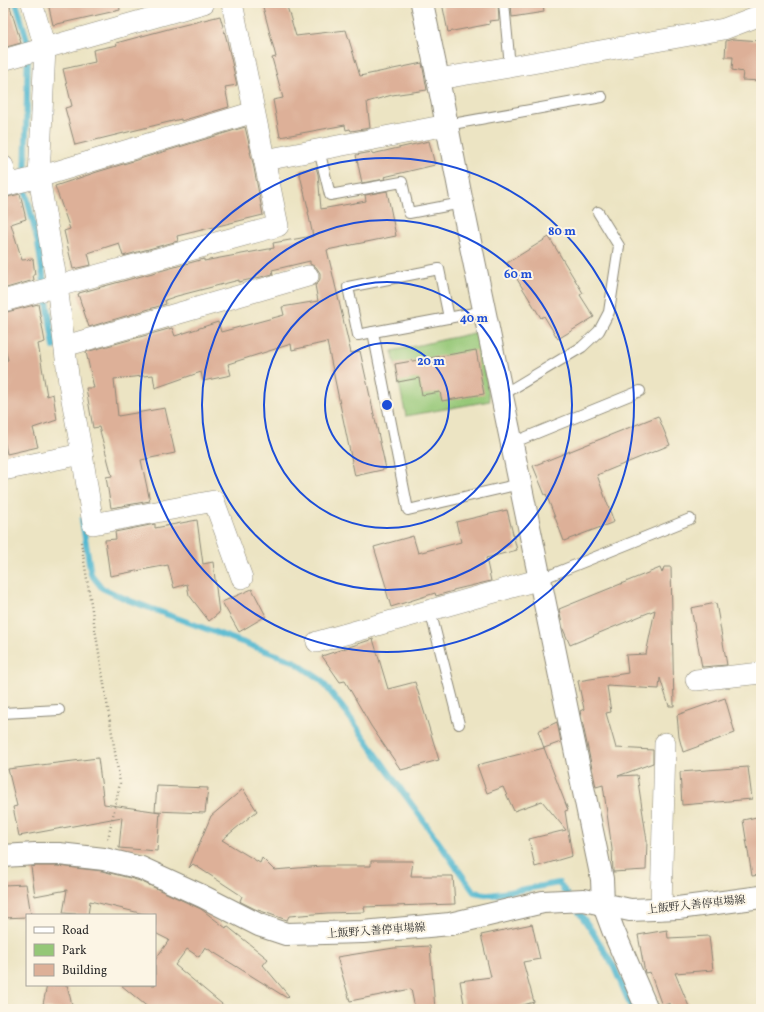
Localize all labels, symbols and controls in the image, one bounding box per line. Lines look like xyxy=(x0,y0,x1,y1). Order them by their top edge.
text: 80 m xyxy=(548,224,576,240)
text: 60 m xyxy=(504,267,532,283)
text: 40 m xyxy=(460,311,489,327)
text: 20 m xyxy=(417,354,445,370)
centre of rings xyxy=(380,398,394,412)
street label: 上飯野入善停車場線 xyxy=(646,893,746,918)
legend xyxy=(26,914,156,986)
street label: 上飯野入善停車場線 xyxy=(326,921,426,942)
text: Road xyxy=(62,923,89,939)
text: Park xyxy=(62,943,87,959)
text: Building xyxy=(62,963,107,979)

